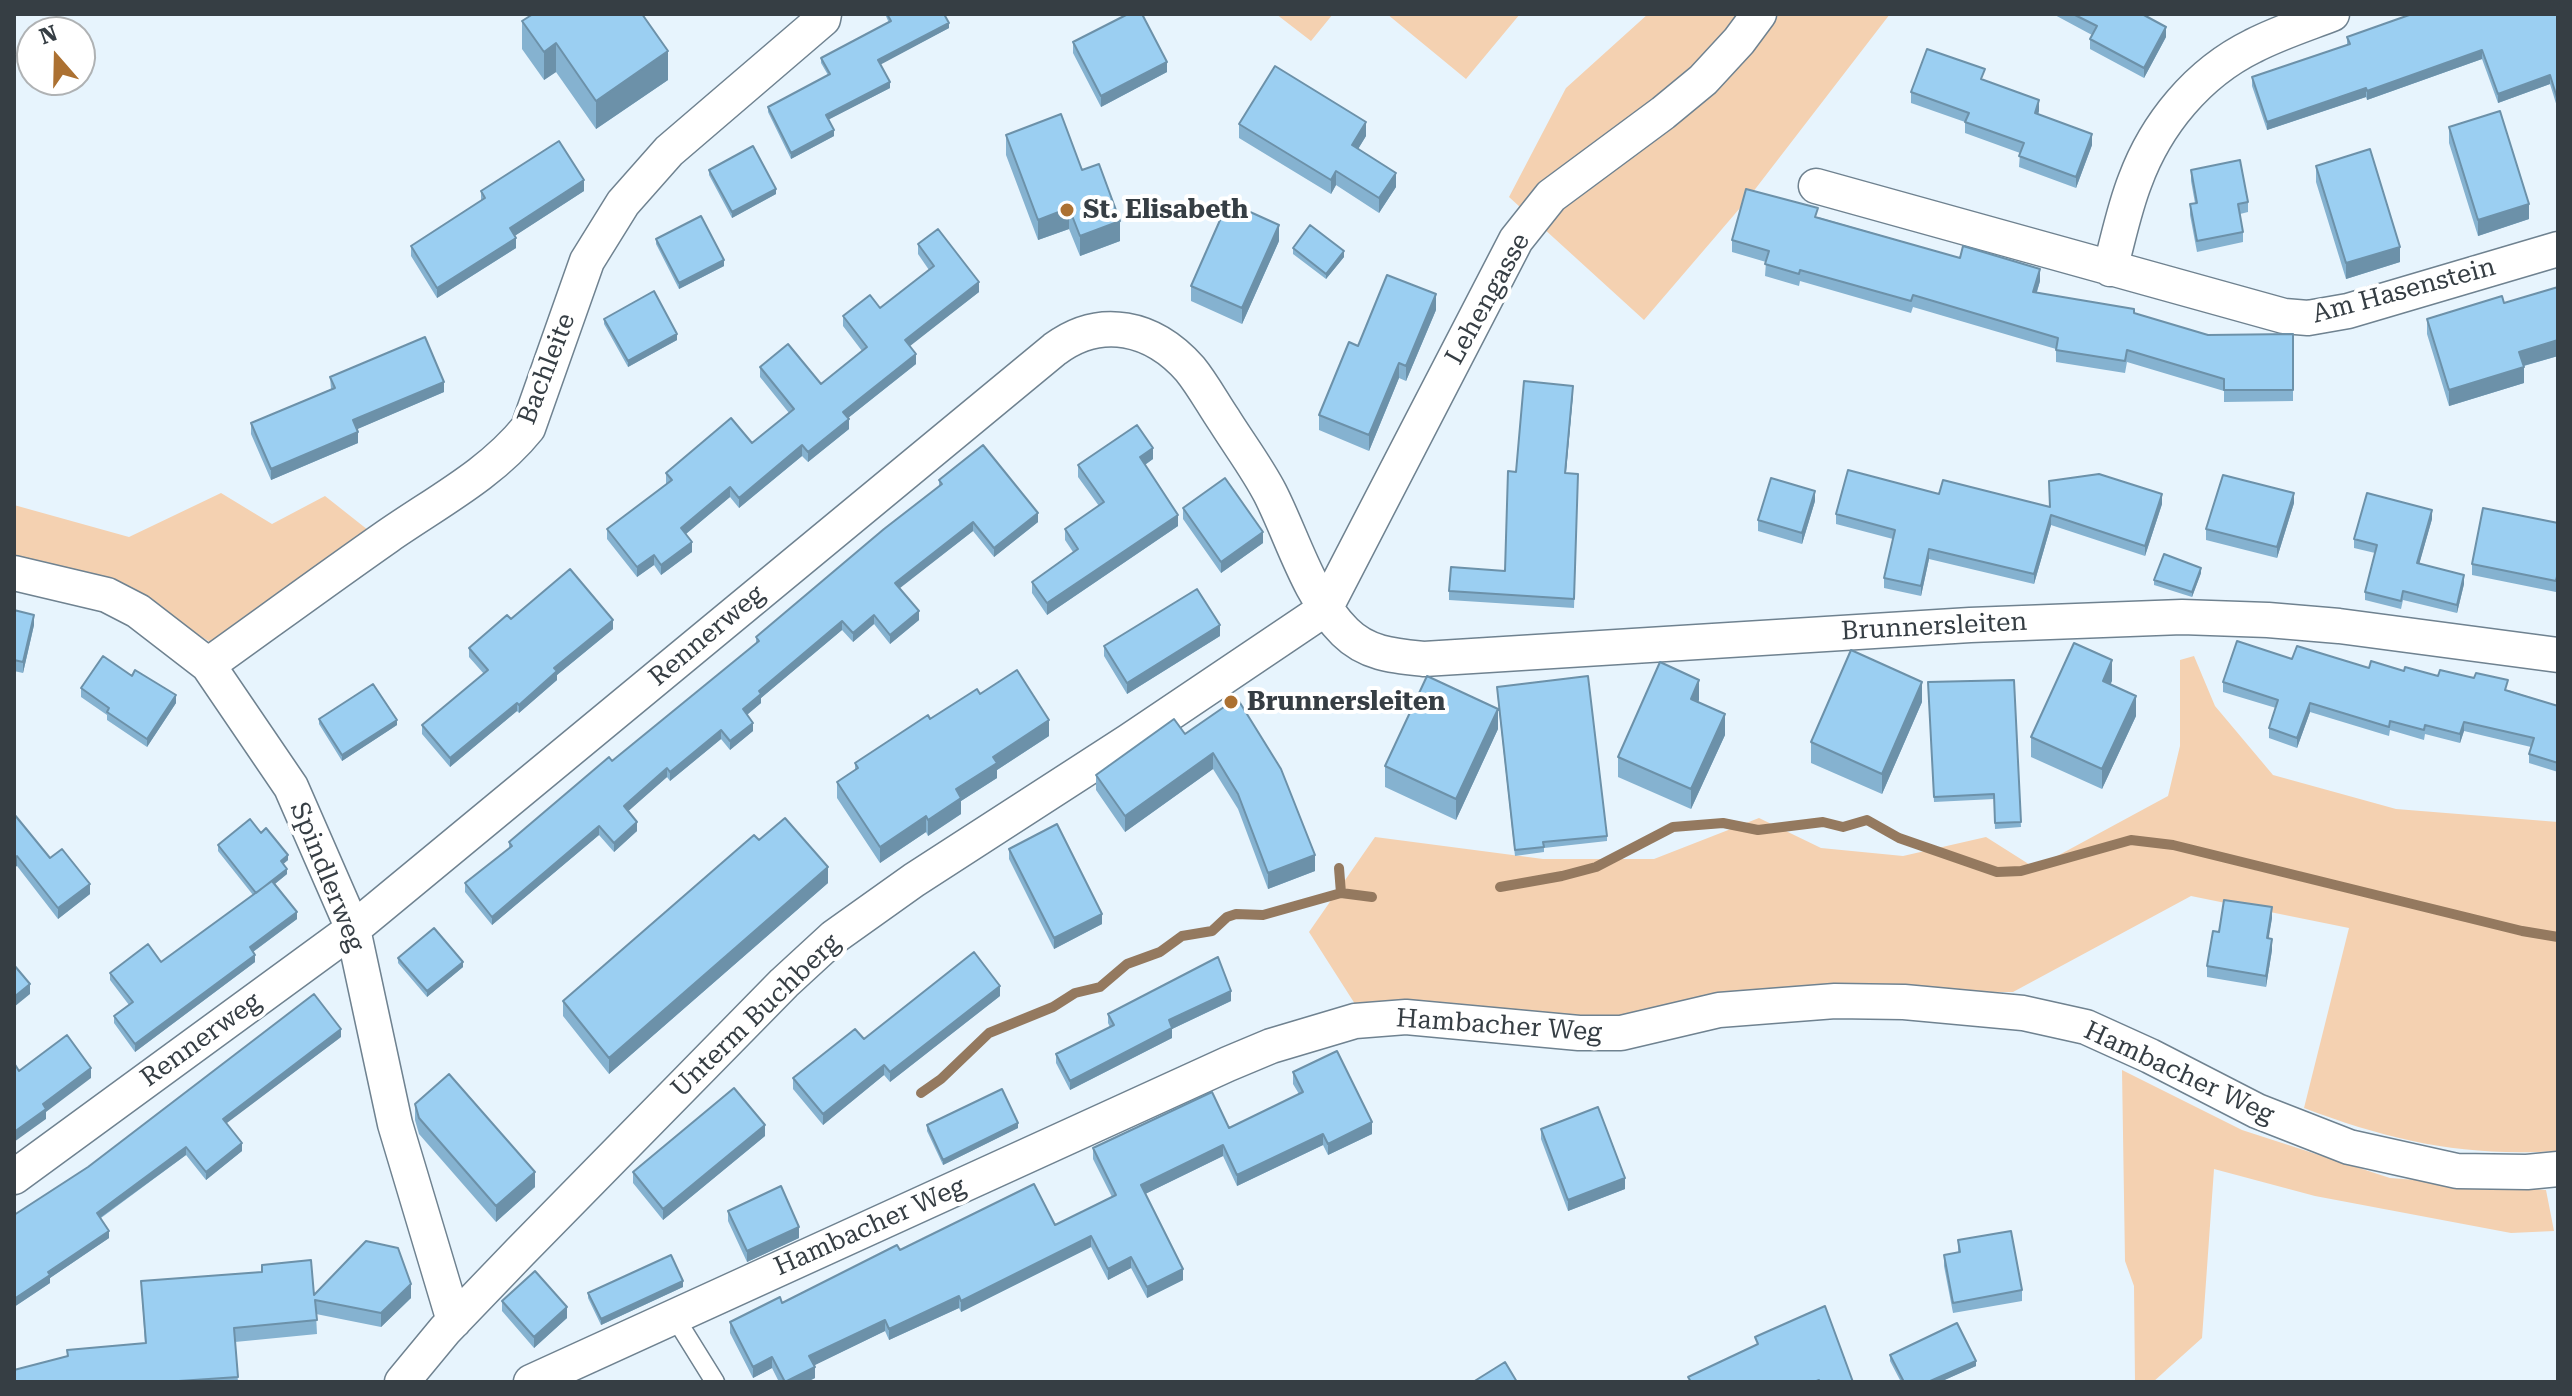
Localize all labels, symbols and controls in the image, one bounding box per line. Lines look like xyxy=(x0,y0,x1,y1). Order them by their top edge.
north arrow xyxy=(16,16,96,96)
text: N xyxy=(36,20,61,50)
place label: St. Elisabeth xyxy=(1083,194,1248,226)
marker: St. Elisabeth xyxy=(1058,201,1076,219)
street label: Lehengasse xyxy=(1439,228,1537,370)
street label: Am Hasenstein xyxy=(2309,252,2499,330)
street label: Bachleite xyxy=(512,309,582,429)
street label: Rennerweg xyxy=(643,579,771,693)
street label: Brunnersleiten xyxy=(1840,607,2028,647)
place label: Brunnersleiten xyxy=(1247,686,1445,718)
marker: Brunnersleiten xyxy=(1222,693,1240,711)
street label: Spindlerweg xyxy=(283,798,371,956)
street label: Unterm Buchberg xyxy=(665,928,847,1104)
street label: Rennerweg xyxy=(135,986,267,1094)
street label: Hambacher Weg xyxy=(1395,1003,1603,1049)
street label: Hambacher Weg xyxy=(2079,1015,2279,1131)
street label: Hambacher Weg xyxy=(769,1171,971,1283)

